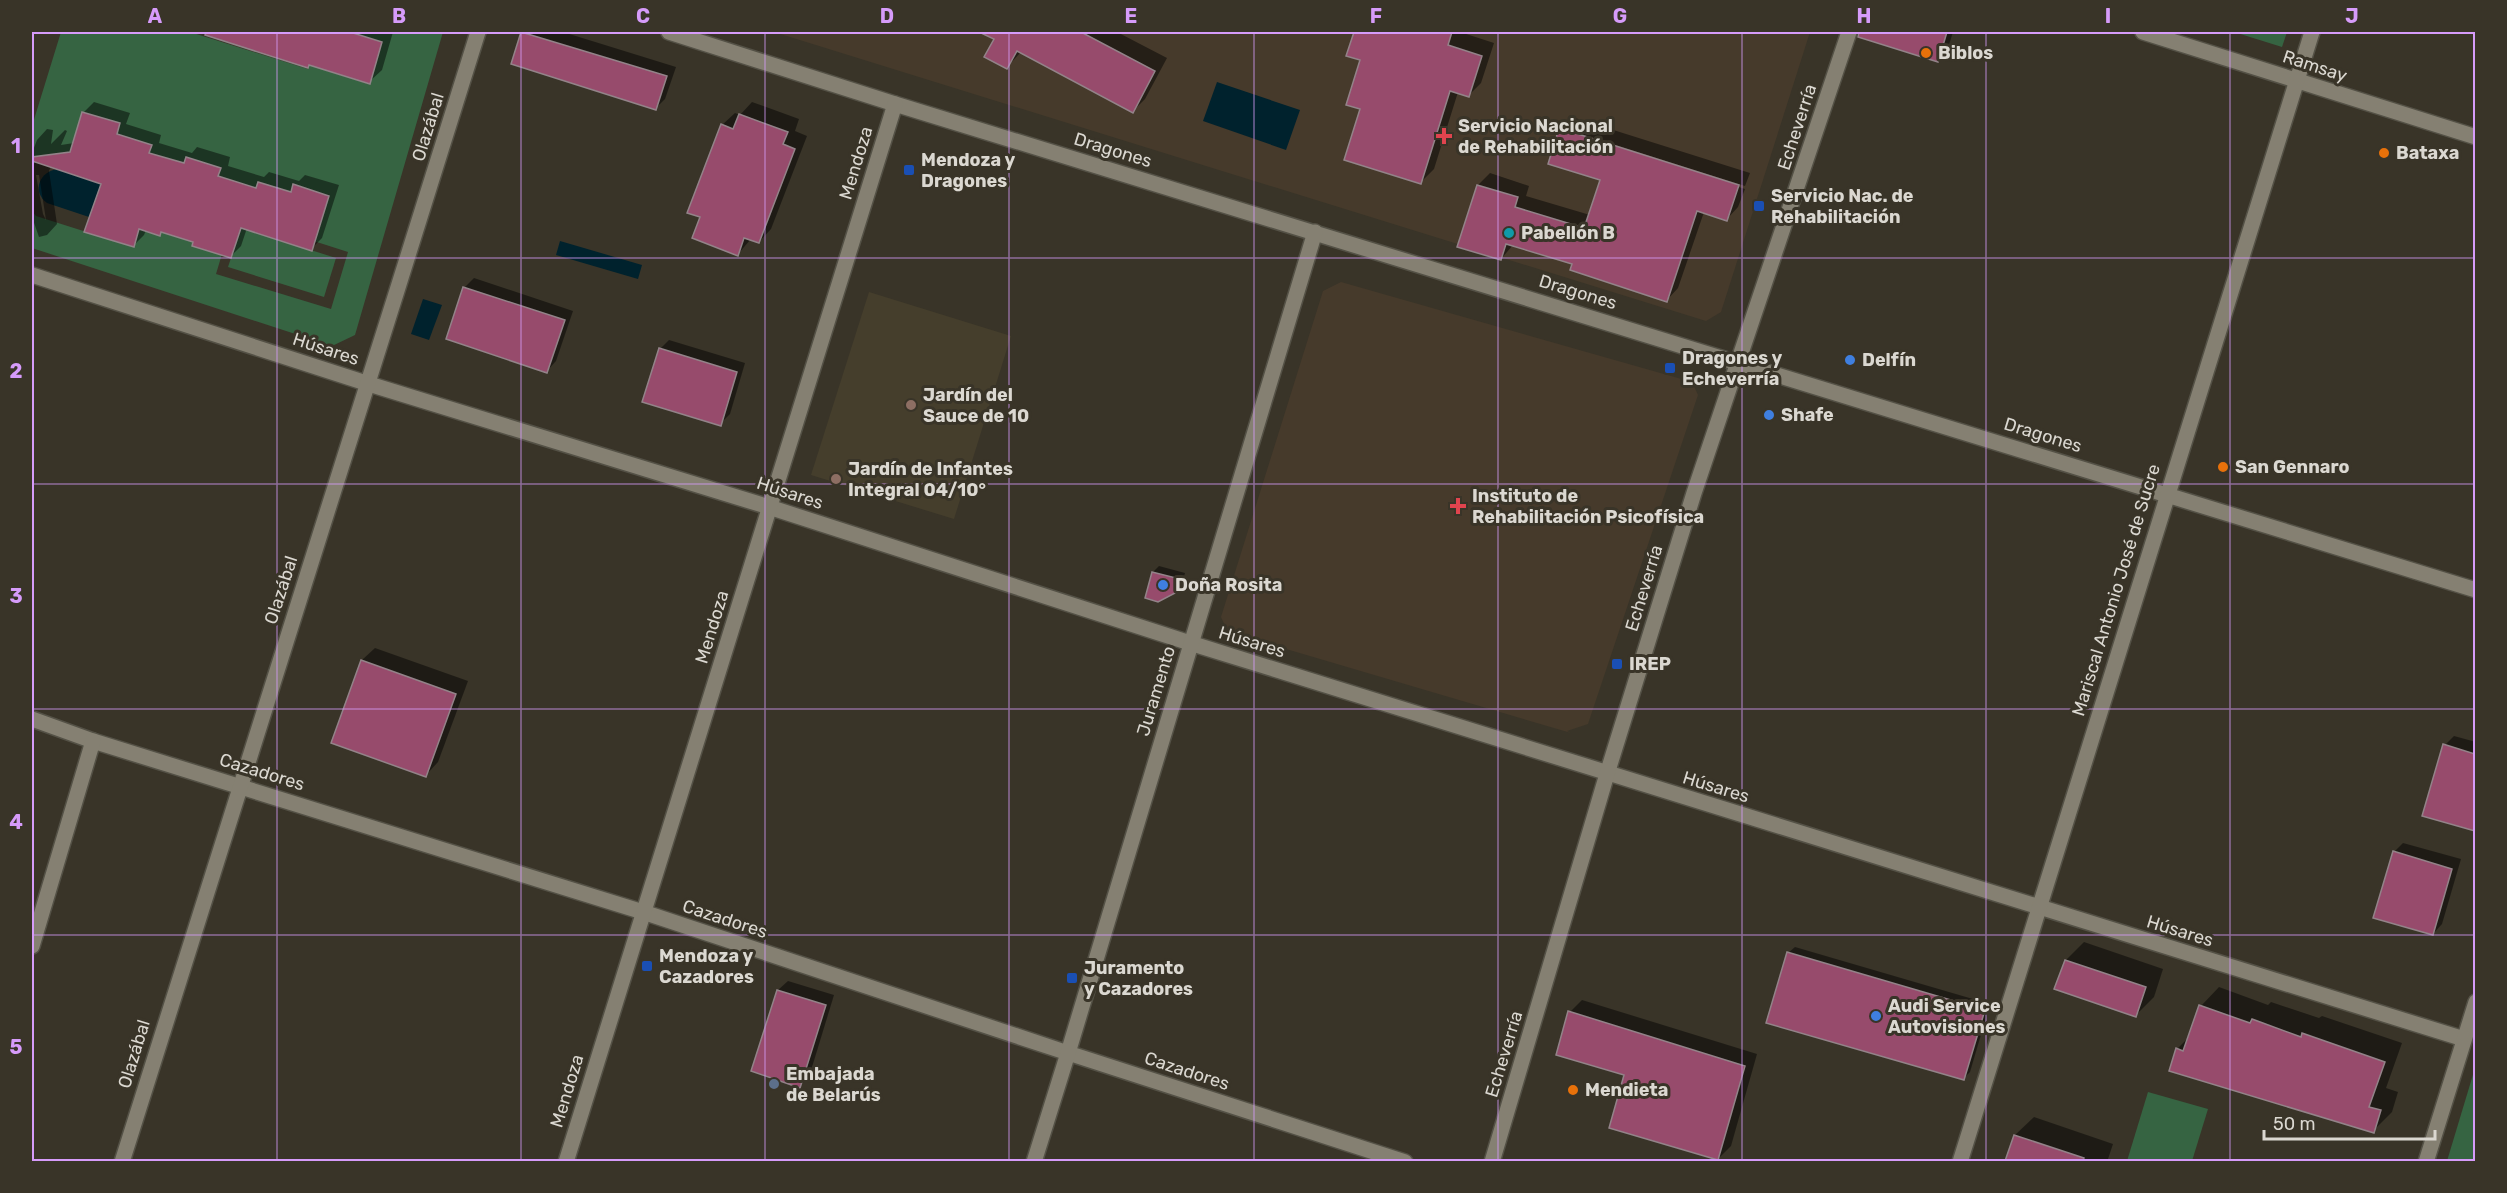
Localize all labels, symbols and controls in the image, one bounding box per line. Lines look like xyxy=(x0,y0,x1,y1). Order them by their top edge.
text: A xyxy=(148,4,163,28)
text: B xyxy=(392,4,406,28)
text: C xyxy=(636,4,650,28)
text: D xyxy=(880,4,894,28)
text: E xyxy=(1125,4,1137,28)
text: F xyxy=(1370,4,1382,28)
text: G xyxy=(1613,4,1627,28)
text: H xyxy=(1857,4,1871,28)
text: I xyxy=(2105,4,2111,28)
text: J xyxy=(2345,4,2359,28)
place label: Biblos xyxy=(1938,42,1993,64)
street label: Ramsay xyxy=(2280,45,2350,87)
marker: Biblos xyxy=(1919,46,1933,60)
street label: Echeverría xyxy=(1773,81,1821,173)
street label: Olazábal xyxy=(407,90,449,164)
place label: Servicio Nacional de Rehabilitación xyxy=(1458,115,1613,158)
street label: Mendoza xyxy=(834,124,878,202)
marker: Servicio Nacional de Rehabilitación xyxy=(1435,127,1453,145)
street label: Dragones xyxy=(1071,128,1155,172)
text: 1 xyxy=(11,134,21,158)
place label: Bataxa xyxy=(2396,142,2459,164)
marker: Bataxa xyxy=(2377,146,2391,160)
place label: Mendoza y Dragones xyxy=(921,149,1015,192)
marker: Mendoza y Dragones xyxy=(902,163,916,177)
place label: Servicio Nac. de Rehabilitación xyxy=(1771,185,1914,228)
marker: Servicio Nac. de Rehabilitación xyxy=(1752,199,1766,213)
place label: Pabellón B xyxy=(1521,222,1615,244)
marker: Pabellón B xyxy=(1502,226,1516,240)
street label: Dragones xyxy=(1536,270,1620,314)
street label: Húsares xyxy=(290,328,362,370)
place label: Dragones y Echeverría xyxy=(1682,347,1783,390)
place label: Delfín xyxy=(1862,349,1916,371)
marker: Delfín xyxy=(1843,353,1857,367)
text: 2 xyxy=(10,359,23,383)
marker: Dragones y Echeverría xyxy=(1663,361,1677,375)
place label: Jardín del Sauce de 10 xyxy=(923,384,1029,427)
marker: Jardín del Sauce de 10 xyxy=(904,398,918,412)
place label: Shafe xyxy=(1781,404,1834,426)
marker: Shafe xyxy=(1762,408,1776,422)
street label: Dragones xyxy=(2001,413,2085,457)
place label: San Gennaro xyxy=(2235,456,2349,478)
place label: Jardín de Infantes Integral 04/10° xyxy=(848,458,1013,501)
marker: San Gennaro xyxy=(2216,460,2230,474)
street label: Mariscal Antonio José de Sucre xyxy=(2067,461,2165,719)
street label: Húsares xyxy=(754,472,826,514)
marker: Jardín de Infantes Integral 04/10° xyxy=(829,472,843,486)
place label: Instituto de Rehabilitación Psicofísica xyxy=(1472,485,1704,528)
marker: Instituto de Rehabilitación Psicofísica xyxy=(1449,497,1467,515)
street label: Echeverría xyxy=(1620,542,1668,634)
street label: Olazábal xyxy=(260,553,302,627)
place label: Doña Rosita xyxy=(1175,574,1282,596)
marker: Doña Rosita xyxy=(1156,578,1170,592)
text: 3 xyxy=(9,584,23,608)
street label: Mendoza xyxy=(690,588,734,666)
street label: Húsares xyxy=(1216,621,1288,663)
street label: Juramento xyxy=(1132,643,1180,739)
place label: IREP xyxy=(1629,653,1671,675)
marker: IREP xyxy=(1610,657,1624,671)
street label: Cazadores xyxy=(217,749,307,795)
street label: Húsares xyxy=(1680,766,1752,808)
text: 4 xyxy=(9,810,23,834)
street label: Cazadores xyxy=(680,895,770,943)
street label: Húsares xyxy=(2144,910,2216,952)
place label: Mendoza y Cazadores xyxy=(659,945,754,988)
place label: Juramento y Cazadores xyxy=(1084,957,1193,1000)
marker: Mendoza y Cazadores xyxy=(640,959,654,973)
marker: Juramento y Cazadores xyxy=(1065,971,1079,985)
place label: Audi Service Autovisiones xyxy=(1888,995,2006,1038)
street label: Echeverría xyxy=(1480,1008,1528,1100)
marker: Audi Service Autovisiones xyxy=(1869,1009,1883,1023)
street label: Olazábal xyxy=(113,1017,155,1091)
text: 5 xyxy=(10,1035,23,1059)
street label: Cazadores xyxy=(1142,1047,1232,1095)
street label: Mendoza xyxy=(545,1052,589,1130)
place label: Embajada de Belarús xyxy=(786,1063,881,1106)
marker: Embajada de Belarús xyxy=(767,1077,781,1091)
place label: Mendieta xyxy=(1585,1079,1668,1101)
marker: Mendieta xyxy=(1566,1083,1580,1097)
scale bar xyxy=(2264,1103,2435,1141)
text: 50 m xyxy=(2273,1113,2316,1135)

